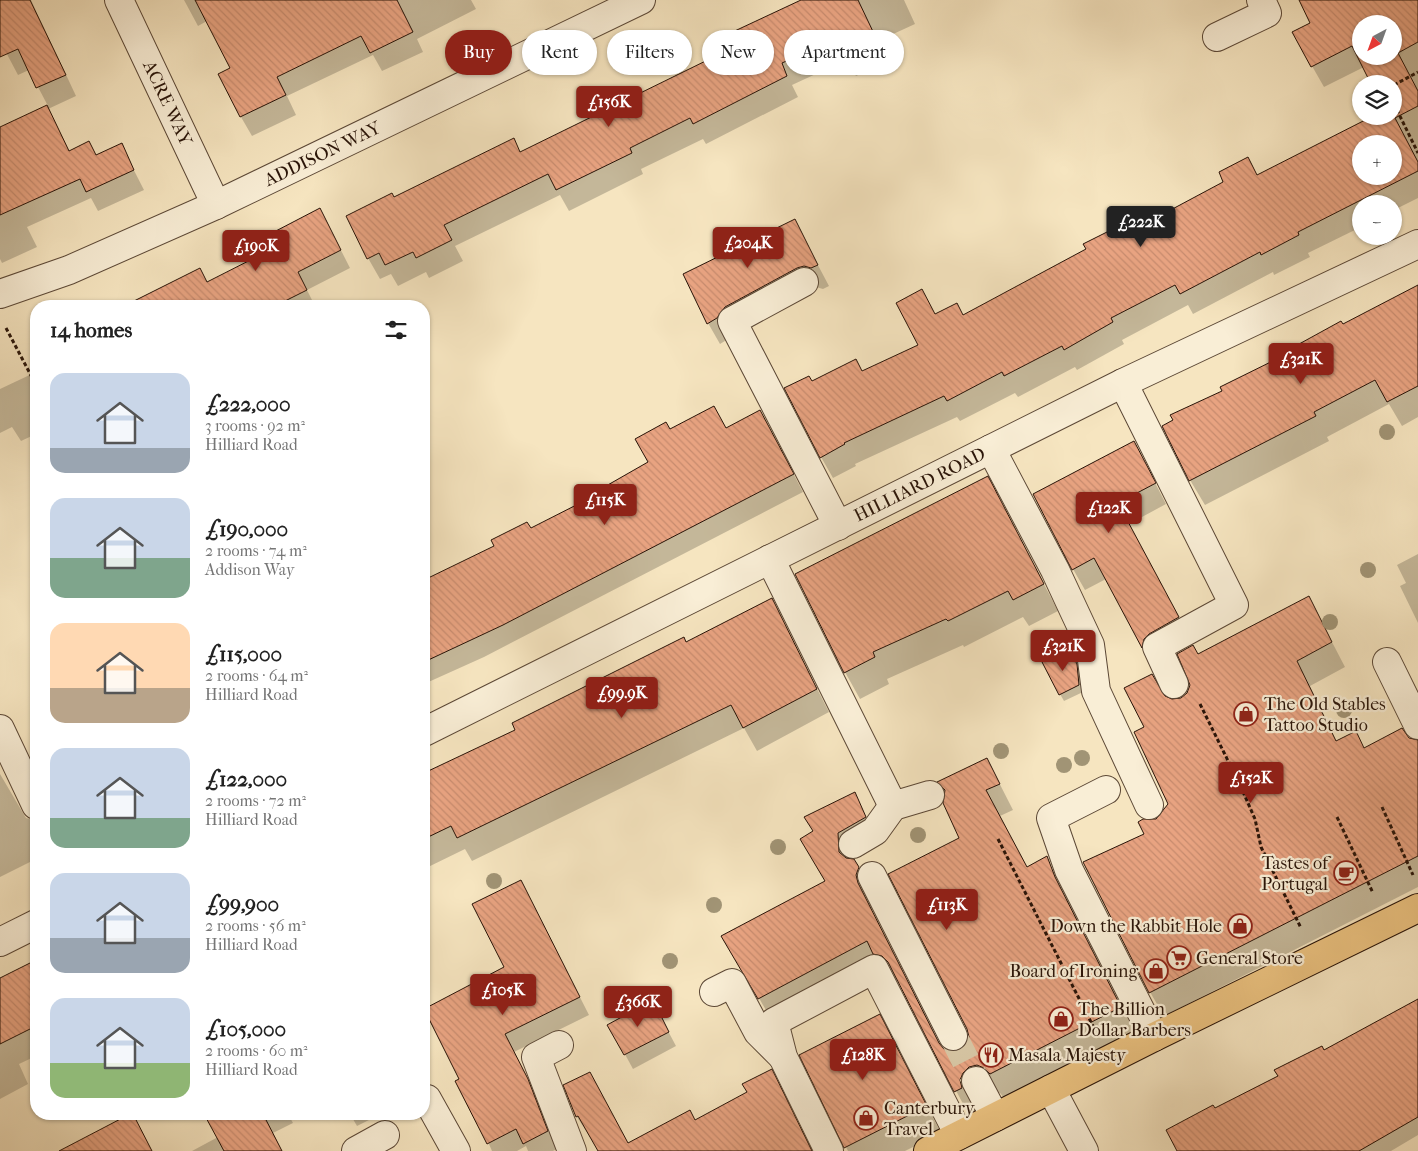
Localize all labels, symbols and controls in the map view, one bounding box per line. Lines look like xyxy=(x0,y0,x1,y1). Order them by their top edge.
north arrow xyxy=(1352,15,1402,65)
map controls xyxy=(1352,15,1402,245)
chip: Buy xyxy=(445,30,512,75)
chip: Rent xyxy=(522,30,597,75)
chip: Filters xyxy=(607,30,692,75)
chip: New xyxy=(702,30,774,75)
chip: Apartment xyxy=(784,30,904,75)
street label: ACRE WAY xyxy=(138,56,197,149)
button: layers xyxy=(1352,75,1402,125)
pin: £156K xyxy=(574,86,644,128)
text: £156K xyxy=(587,92,631,111)
street label: ADDISON WAY xyxy=(260,116,385,191)
button: + xyxy=(1352,135,1402,185)
button: − xyxy=(1352,195,1402,245)
pin: £222K xyxy=(1106,206,1176,248)
text: £222K xyxy=(1118,212,1164,231)
pin: £204K xyxy=(713,226,783,269)
pin: £190K xyxy=(221,230,291,272)
text: £204K xyxy=(724,233,772,252)
text: £190K xyxy=(233,236,279,255)
icon: filters xyxy=(382,316,410,344)
text: 14 homes xyxy=(50,318,132,342)
pin: £321K xyxy=(1266,342,1336,385)
text: £321K xyxy=(1280,349,1322,368)
text: £222,000 xyxy=(205,392,291,416)
icon: home xyxy=(90,393,150,453)
text: 3 rooms · 92 m² xyxy=(205,416,305,435)
text: Hilliard Road xyxy=(205,435,298,454)
street label: HILLIARD ROAD xyxy=(850,443,989,526)
pin: £115K xyxy=(570,484,640,526)
text: £115K xyxy=(585,490,625,509)
pin: £122K xyxy=(1074,492,1144,534)
text: £122K xyxy=(1087,498,1131,517)
text: £190,000 xyxy=(205,517,288,541)
icon: home xyxy=(90,518,150,578)
text: 2 rooms · 74 m² xyxy=(205,541,307,560)
text: Addison Way xyxy=(205,560,294,579)
pin: £321K xyxy=(1028,630,1098,672)
text: £321K xyxy=(1042,636,1084,655)
text: £115,000 xyxy=(205,642,282,666)
icon: home xyxy=(90,643,150,703)
text: 2 rooms · 64 m² xyxy=(205,666,308,685)
pin: £99.9K xyxy=(581,676,663,719)
text: £99.9K xyxy=(597,683,647,702)
text: Hilliard Road xyxy=(205,685,298,704)
place label: The Old Stables Tattoo Studio xyxy=(1264,694,1386,736)
shop icon: The Old Stables Tattoo Studio xyxy=(1233,701,1259,727)
pin: £152K xyxy=(1216,762,1286,804)
text: £122,000 xyxy=(205,767,287,791)
icon: home xyxy=(90,768,150,828)
text: £152K xyxy=(1229,768,1273,787)
text: 2 rooms · 72 m² xyxy=(205,791,306,810)
text: Hilliard Road xyxy=(205,810,298,829)
place label: Tastes of Portugal xyxy=(1261,853,1332,895)
cafe icon: Tastes of Portugal xyxy=(1333,860,1359,886)
pin: £113K xyxy=(912,888,982,931)
text: £99,900 xyxy=(205,892,279,916)
icon: home xyxy=(90,893,150,953)
text: £113K xyxy=(927,895,967,914)
shop icon: Down the Rabbit Hole xyxy=(1227,913,1253,939)
text: 2 rooms · 56 m² xyxy=(205,916,306,935)
place label: Down the Rabbit Hole xyxy=(1050,916,1222,937)
text: Hilliard Road xyxy=(205,935,298,954)
supermarket icon: General Store xyxy=(1166,945,1192,971)
place label: General Store xyxy=(1196,948,1303,969)
shop icon: Board of Ironing xyxy=(1143,958,1169,984)
place label: Board of Ironing xyxy=(1010,961,1138,982)
pin: £105K xyxy=(468,974,538,1016)
text: £105K xyxy=(481,980,525,999)
pin: £366K xyxy=(603,986,673,1028)
text: £366K xyxy=(615,992,661,1011)
place label: The Billion Dollar Barbers xyxy=(1078,999,1191,1041)
shop icon: The Billion Dollar Barbers xyxy=(1048,1006,1074,1032)
text: £105,000 xyxy=(205,1017,286,1041)
icon: home xyxy=(90,1018,150,1078)
pin: £128K xyxy=(828,1038,898,1081)
text: 2 rooms · 60 m² xyxy=(205,1041,308,1060)
restaurant icon: Masala Majesty xyxy=(978,1042,1004,1068)
text: £128K xyxy=(841,1045,885,1064)
place label: Masala Majesty xyxy=(1008,1045,1127,1066)
text: Hilliard Road xyxy=(205,1060,298,1079)
place label: Canterbury Travel xyxy=(884,1098,976,1140)
shop icon: Canterbury Travel xyxy=(853,1105,879,1131)

